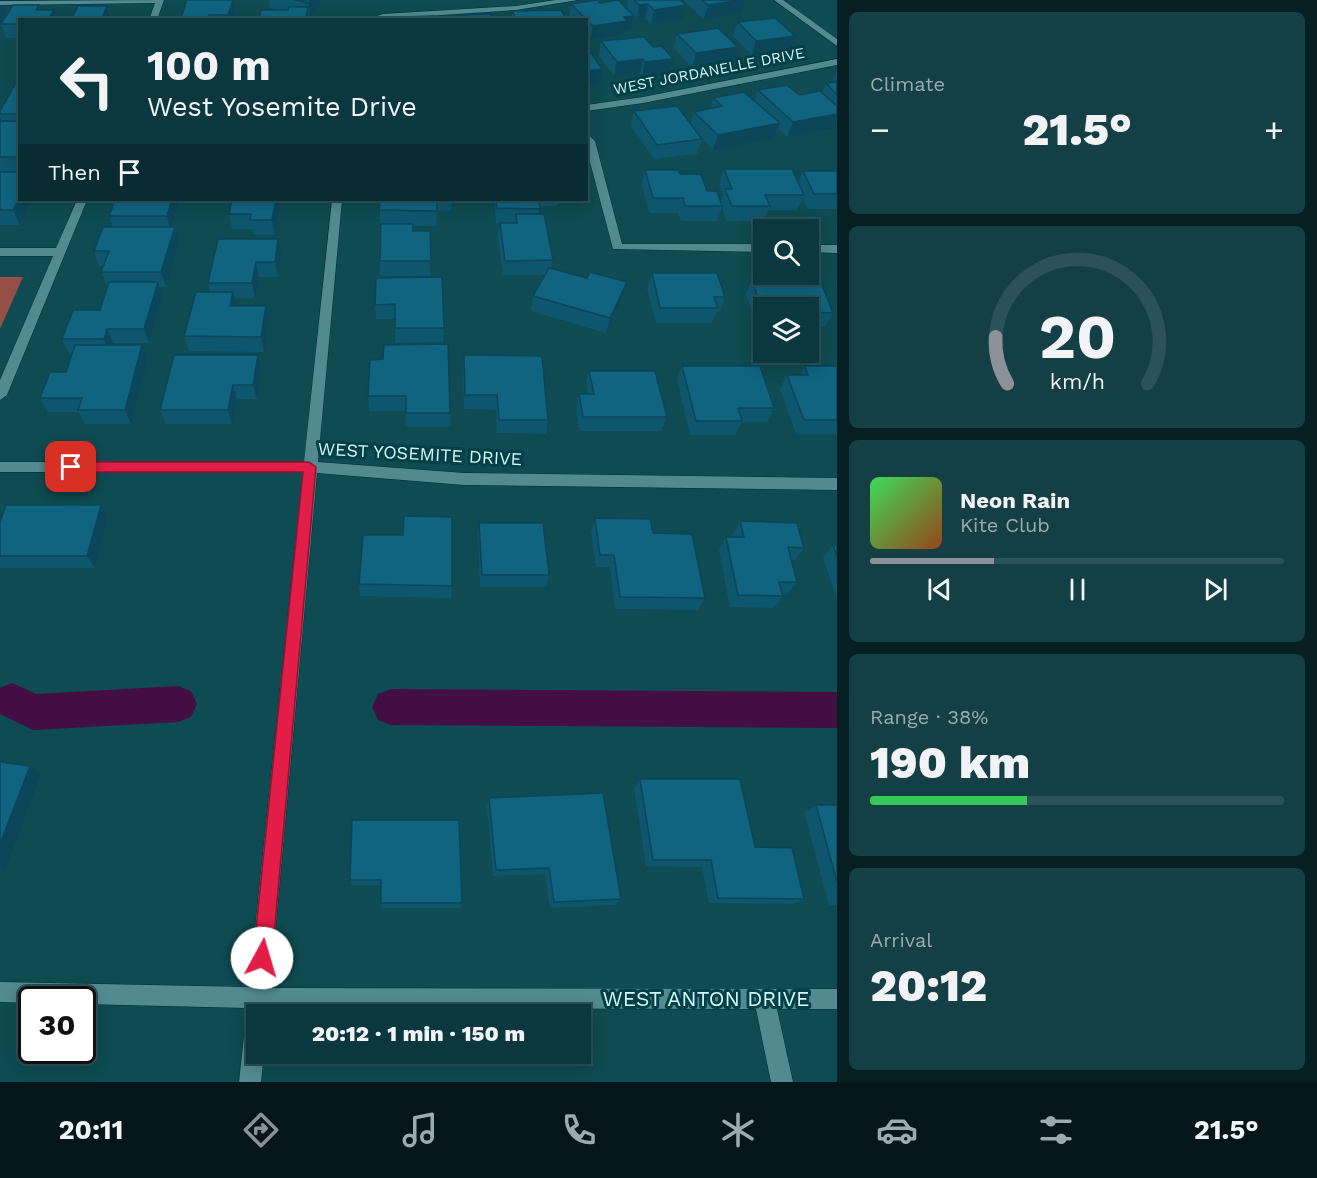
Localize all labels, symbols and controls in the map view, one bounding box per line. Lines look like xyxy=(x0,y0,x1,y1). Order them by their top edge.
text: 100 m xyxy=(147,41,271,90)
icon: left xyxy=(48,42,126,120)
street label: WEST JORDANELLE DRIVE xyxy=(612,44,806,98)
text: Climate xyxy=(870,72,945,96)
text: West Yosemite Drive xyxy=(147,91,417,123)
text: 21.5° xyxy=(1022,103,1132,156)
text: − xyxy=(870,110,890,149)
text: + xyxy=(1264,110,1284,149)
icon: arrive xyxy=(113,156,146,189)
text: Then xyxy=(48,160,101,185)
map controls xyxy=(753,219,819,363)
button: search xyxy=(753,219,819,285)
button: layers xyxy=(753,297,819,363)
text: 20 xyxy=(1038,300,1116,373)
text: km/h xyxy=(1049,369,1105,394)
street label: WEST YOSEMITE DRIVE xyxy=(317,438,523,469)
pin xyxy=(45,441,96,492)
icon: arrive xyxy=(54,450,87,483)
text: Neon Rain xyxy=(960,488,1070,513)
text: Kite Club xyxy=(960,513,1050,537)
icon: previous xyxy=(923,573,956,606)
icon: pause xyxy=(1061,573,1094,606)
icon: next xyxy=(1199,573,1232,606)
text: Range · 38% xyxy=(870,705,988,729)
text: 190 km xyxy=(870,736,1030,789)
position arrow xyxy=(230,926,294,990)
text: Arrival xyxy=(870,928,932,952)
text: 20:12 xyxy=(870,959,987,1012)
speed limit sign: 30 xyxy=(18,986,96,1064)
street label: WEST ANTON DRIVE xyxy=(603,986,809,1011)
text: 20:12 · 1 min · 150 m xyxy=(312,1021,525,1046)
icon: directions xyxy=(240,1109,282,1151)
icon: music xyxy=(399,1109,441,1151)
icon: phone xyxy=(558,1109,600,1151)
icon: climate xyxy=(717,1109,759,1151)
icon: car xyxy=(876,1109,918,1151)
icon: filters xyxy=(1035,1109,1077,1151)
text: 20:11 xyxy=(58,1114,123,1146)
text: 21.5° xyxy=(1194,1114,1259,1146)

